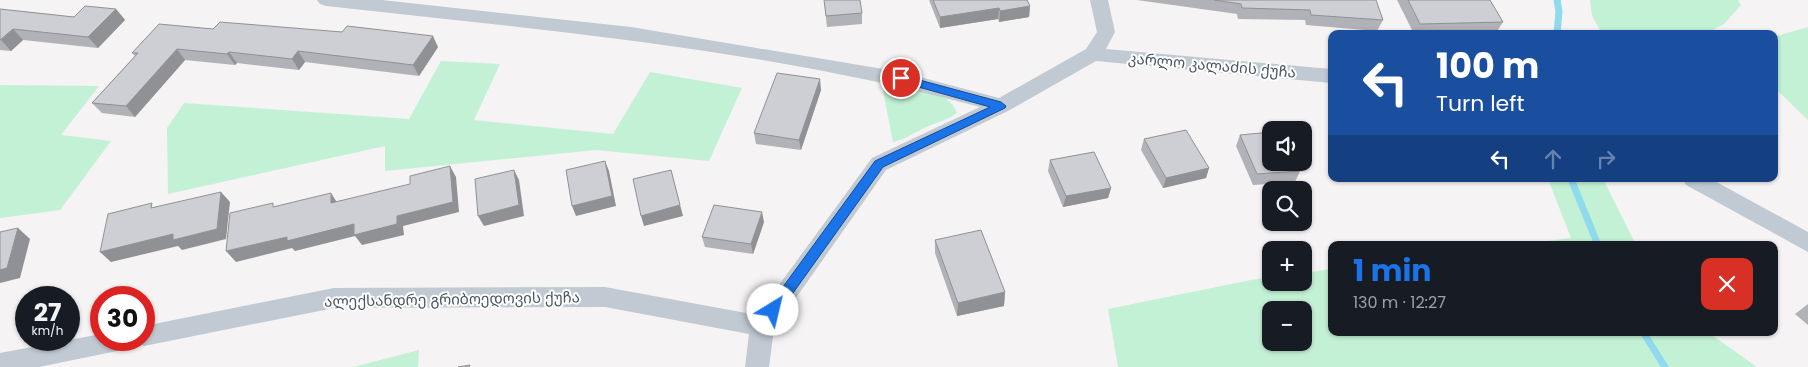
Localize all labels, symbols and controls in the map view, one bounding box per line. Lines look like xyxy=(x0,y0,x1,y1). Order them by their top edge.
text: 100 m xyxy=(1436,41,1539,90)
street label: კარლო კალაძის ქუჩა xyxy=(1127,47,1297,83)
icon: left xyxy=(1353,50,1418,115)
pin xyxy=(880,57,922,99)
icon: arrive xyxy=(887,64,915,92)
text: Turn left xyxy=(1436,88,1524,119)
map controls xyxy=(1262,121,1312,351)
button: sound xyxy=(1262,121,1312,171)
icon: left xyxy=(1486,145,1514,173)
icon: ahead xyxy=(1539,145,1567,173)
icon: right xyxy=(1592,145,1620,173)
button: search xyxy=(1262,181,1312,231)
button: + xyxy=(1262,241,1312,291)
text: 1 min xyxy=(1353,249,1431,292)
button: close xyxy=(1701,258,1753,310)
position arrow xyxy=(746,283,798,335)
speed limit sign: 30 xyxy=(90,286,155,351)
street label: ალექსანდრე გრიბოედოვის ქუჩა xyxy=(324,286,580,312)
text: 130 m · 12:27 xyxy=(1353,291,1446,314)
text: 27 xyxy=(34,295,61,330)
button: − xyxy=(1262,301,1312,351)
text: km/h xyxy=(32,322,63,339)

